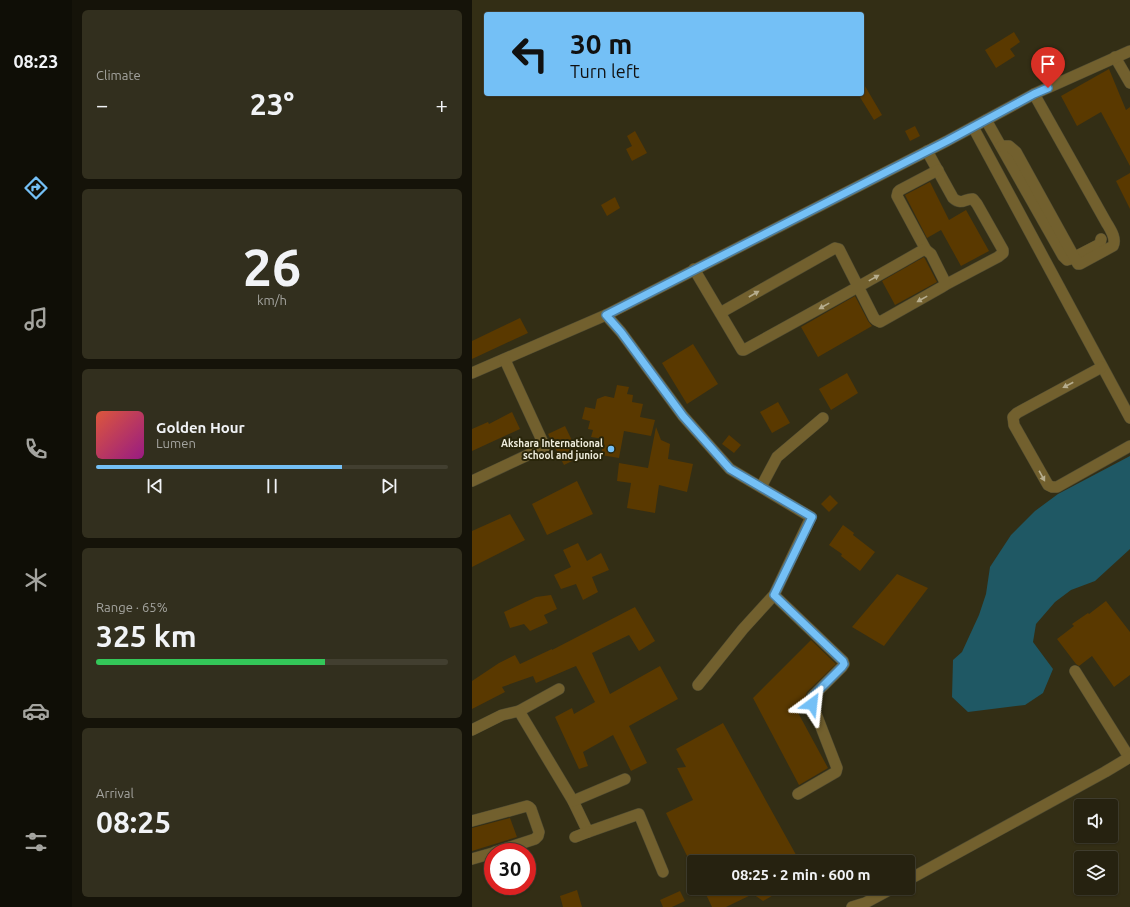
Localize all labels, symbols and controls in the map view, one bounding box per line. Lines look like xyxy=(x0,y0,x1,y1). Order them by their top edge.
icon: left xyxy=(504,28,556,80)
text: 30 m xyxy=(570,28,632,59)
pin xyxy=(1031,47,1065,88)
text: 08:23 xyxy=(13,51,59,71)
icon: arrive xyxy=(1037,53,1059,75)
text: Turn left xyxy=(570,61,640,81)
text: Climate xyxy=(96,68,141,82)
text: 23° xyxy=(250,87,294,121)
text: − xyxy=(96,92,108,117)
text: + xyxy=(436,92,448,117)
icon: directions xyxy=(22,174,50,202)
text: 26 xyxy=(243,238,301,296)
one-way arrow xyxy=(868,275,880,282)
one-way arrow xyxy=(748,290,760,297)
text: km/h xyxy=(257,293,287,307)
one-way arrow xyxy=(916,295,928,302)
one-way arrow xyxy=(818,303,830,309)
icon: music xyxy=(22,305,50,333)
one-way arrow xyxy=(1062,382,1074,388)
text: Golden Hour xyxy=(156,419,245,436)
icon: phone xyxy=(22,435,50,463)
text: Lumen xyxy=(156,436,196,450)
place label: Akshara International school and junior xyxy=(501,438,604,461)
marker: Akshara International school and junior xyxy=(606,444,616,454)
one-way arrow xyxy=(1039,470,1046,481)
icon: previous xyxy=(144,475,166,497)
icon: pause xyxy=(261,475,283,497)
icon: next xyxy=(378,475,400,497)
icon: climate xyxy=(22,566,50,594)
text: Range · 65% xyxy=(96,600,168,614)
text: 325 km xyxy=(96,619,197,653)
position arrow xyxy=(791,683,833,725)
icon: car xyxy=(22,697,50,725)
text: Arrival xyxy=(96,786,134,800)
map controls xyxy=(1074,799,1118,895)
button: sound xyxy=(1074,799,1118,843)
text: 08:25 xyxy=(96,805,171,839)
icon: filters xyxy=(22,828,50,856)
speed limit sign: 30 xyxy=(484,843,536,895)
button: layers xyxy=(1074,851,1118,895)
text: 08:25 · 2 min · 600 m xyxy=(732,866,870,883)

